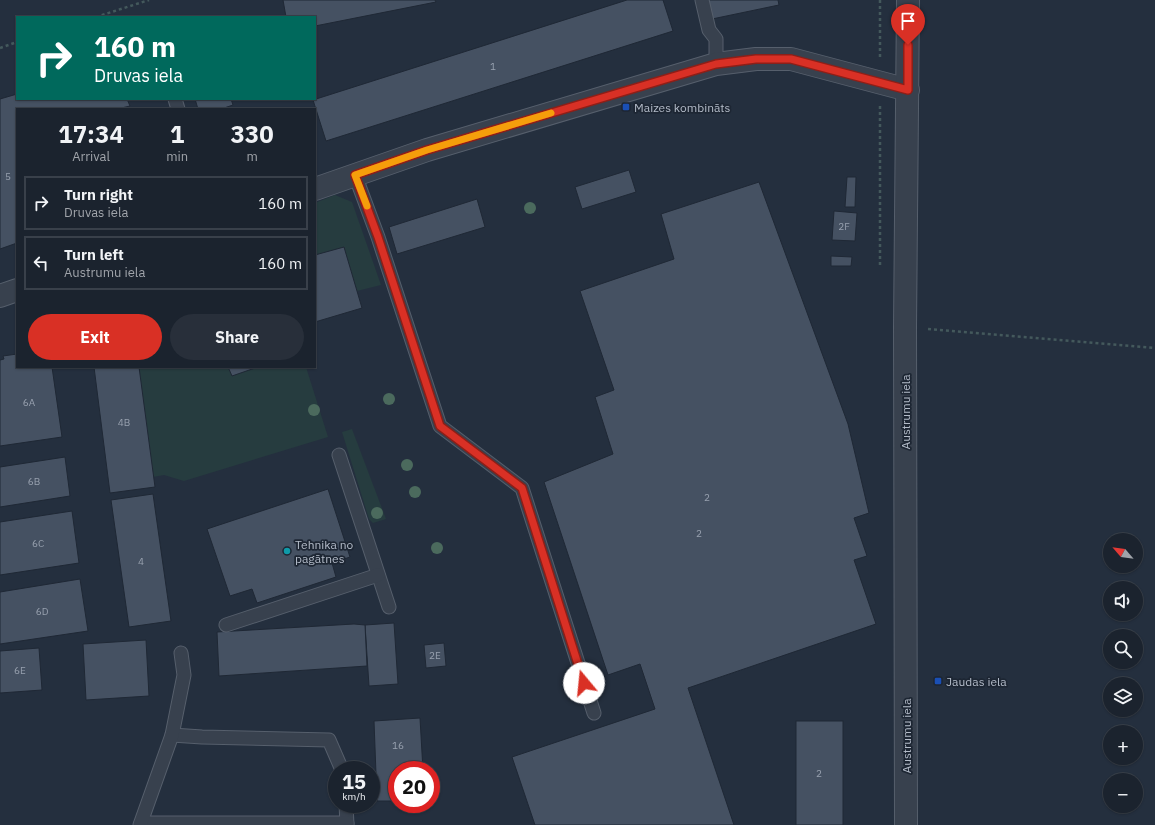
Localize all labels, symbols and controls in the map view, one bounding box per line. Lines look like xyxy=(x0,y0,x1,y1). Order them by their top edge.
pin xyxy=(891,4,925,45)
icon: arrive xyxy=(897,10,919,32)
text: 160 m xyxy=(94,28,176,65)
icon: right xyxy=(28,32,80,84)
house number: 1 xyxy=(490,60,496,73)
text: Druvas iela xyxy=(94,64,183,87)
place label: Maizes kombināts xyxy=(634,100,731,115)
marker: Maizes kombināts xyxy=(621,102,631,112)
text: 17:34 xyxy=(58,118,124,150)
text: 1 xyxy=(170,118,184,150)
text: 330 xyxy=(230,118,274,150)
text: Arrival xyxy=(72,148,110,165)
text: min xyxy=(166,148,188,165)
text: m xyxy=(246,148,258,165)
house number: 5 xyxy=(5,170,11,183)
text: Turn right xyxy=(64,185,133,204)
icon: right xyxy=(30,192,52,214)
text: 160 m xyxy=(258,194,302,213)
text: Druvas iela xyxy=(64,204,128,221)
house number: 2F xyxy=(838,220,850,233)
text: Turn left xyxy=(64,245,124,264)
icon: left xyxy=(30,252,52,274)
text: 160 m xyxy=(258,254,302,273)
text: Austrumu iela xyxy=(64,264,145,281)
button: Exit xyxy=(28,314,162,360)
button: Share xyxy=(170,314,304,360)
street label: Austrumu iela xyxy=(898,374,913,450)
house number: 6A xyxy=(23,396,36,409)
house number: 4B xyxy=(118,416,130,429)
house number: 6B xyxy=(28,475,40,488)
house number: 2 xyxy=(704,491,710,504)
house number: 2 xyxy=(696,527,702,540)
north arrow xyxy=(1103,533,1143,573)
map controls xyxy=(1103,533,1143,813)
house number: 6C xyxy=(32,537,44,550)
place label: Tehnika no pagātnes xyxy=(295,537,354,566)
marker: Tehnika no pagātnes xyxy=(282,546,292,556)
house number: 4 xyxy=(138,555,144,568)
button: sound xyxy=(1103,581,1143,621)
house number: 6D xyxy=(36,605,49,618)
button: search xyxy=(1103,629,1143,669)
house number: 2E xyxy=(429,649,441,662)
position arrow xyxy=(563,662,605,704)
house number: 6E xyxy=(14,664,26,677)
place label: Jaudas iela xyxy=(946,674,1007,689)
marker: Jaudas iela xyxy=(933,676,943,686)
button: layers xyxy=(1103,677,1143,717)
street label: Austrumu iela xyxy=(899,698,914,774)
button: + xyxy=(1103,725,1143,765)
house number: 16 xyxy=(392,739,404,752)
speed limit sign: 20 xyxy=(388,761,440,813)
house number: 2 xyxy=(816,767,822,780)
text: 15 xyxy=(342,768,366,795)
button: − xyxy=(1103,773,1143,813)
text: km/h xyxy=(342,790,366,803)

